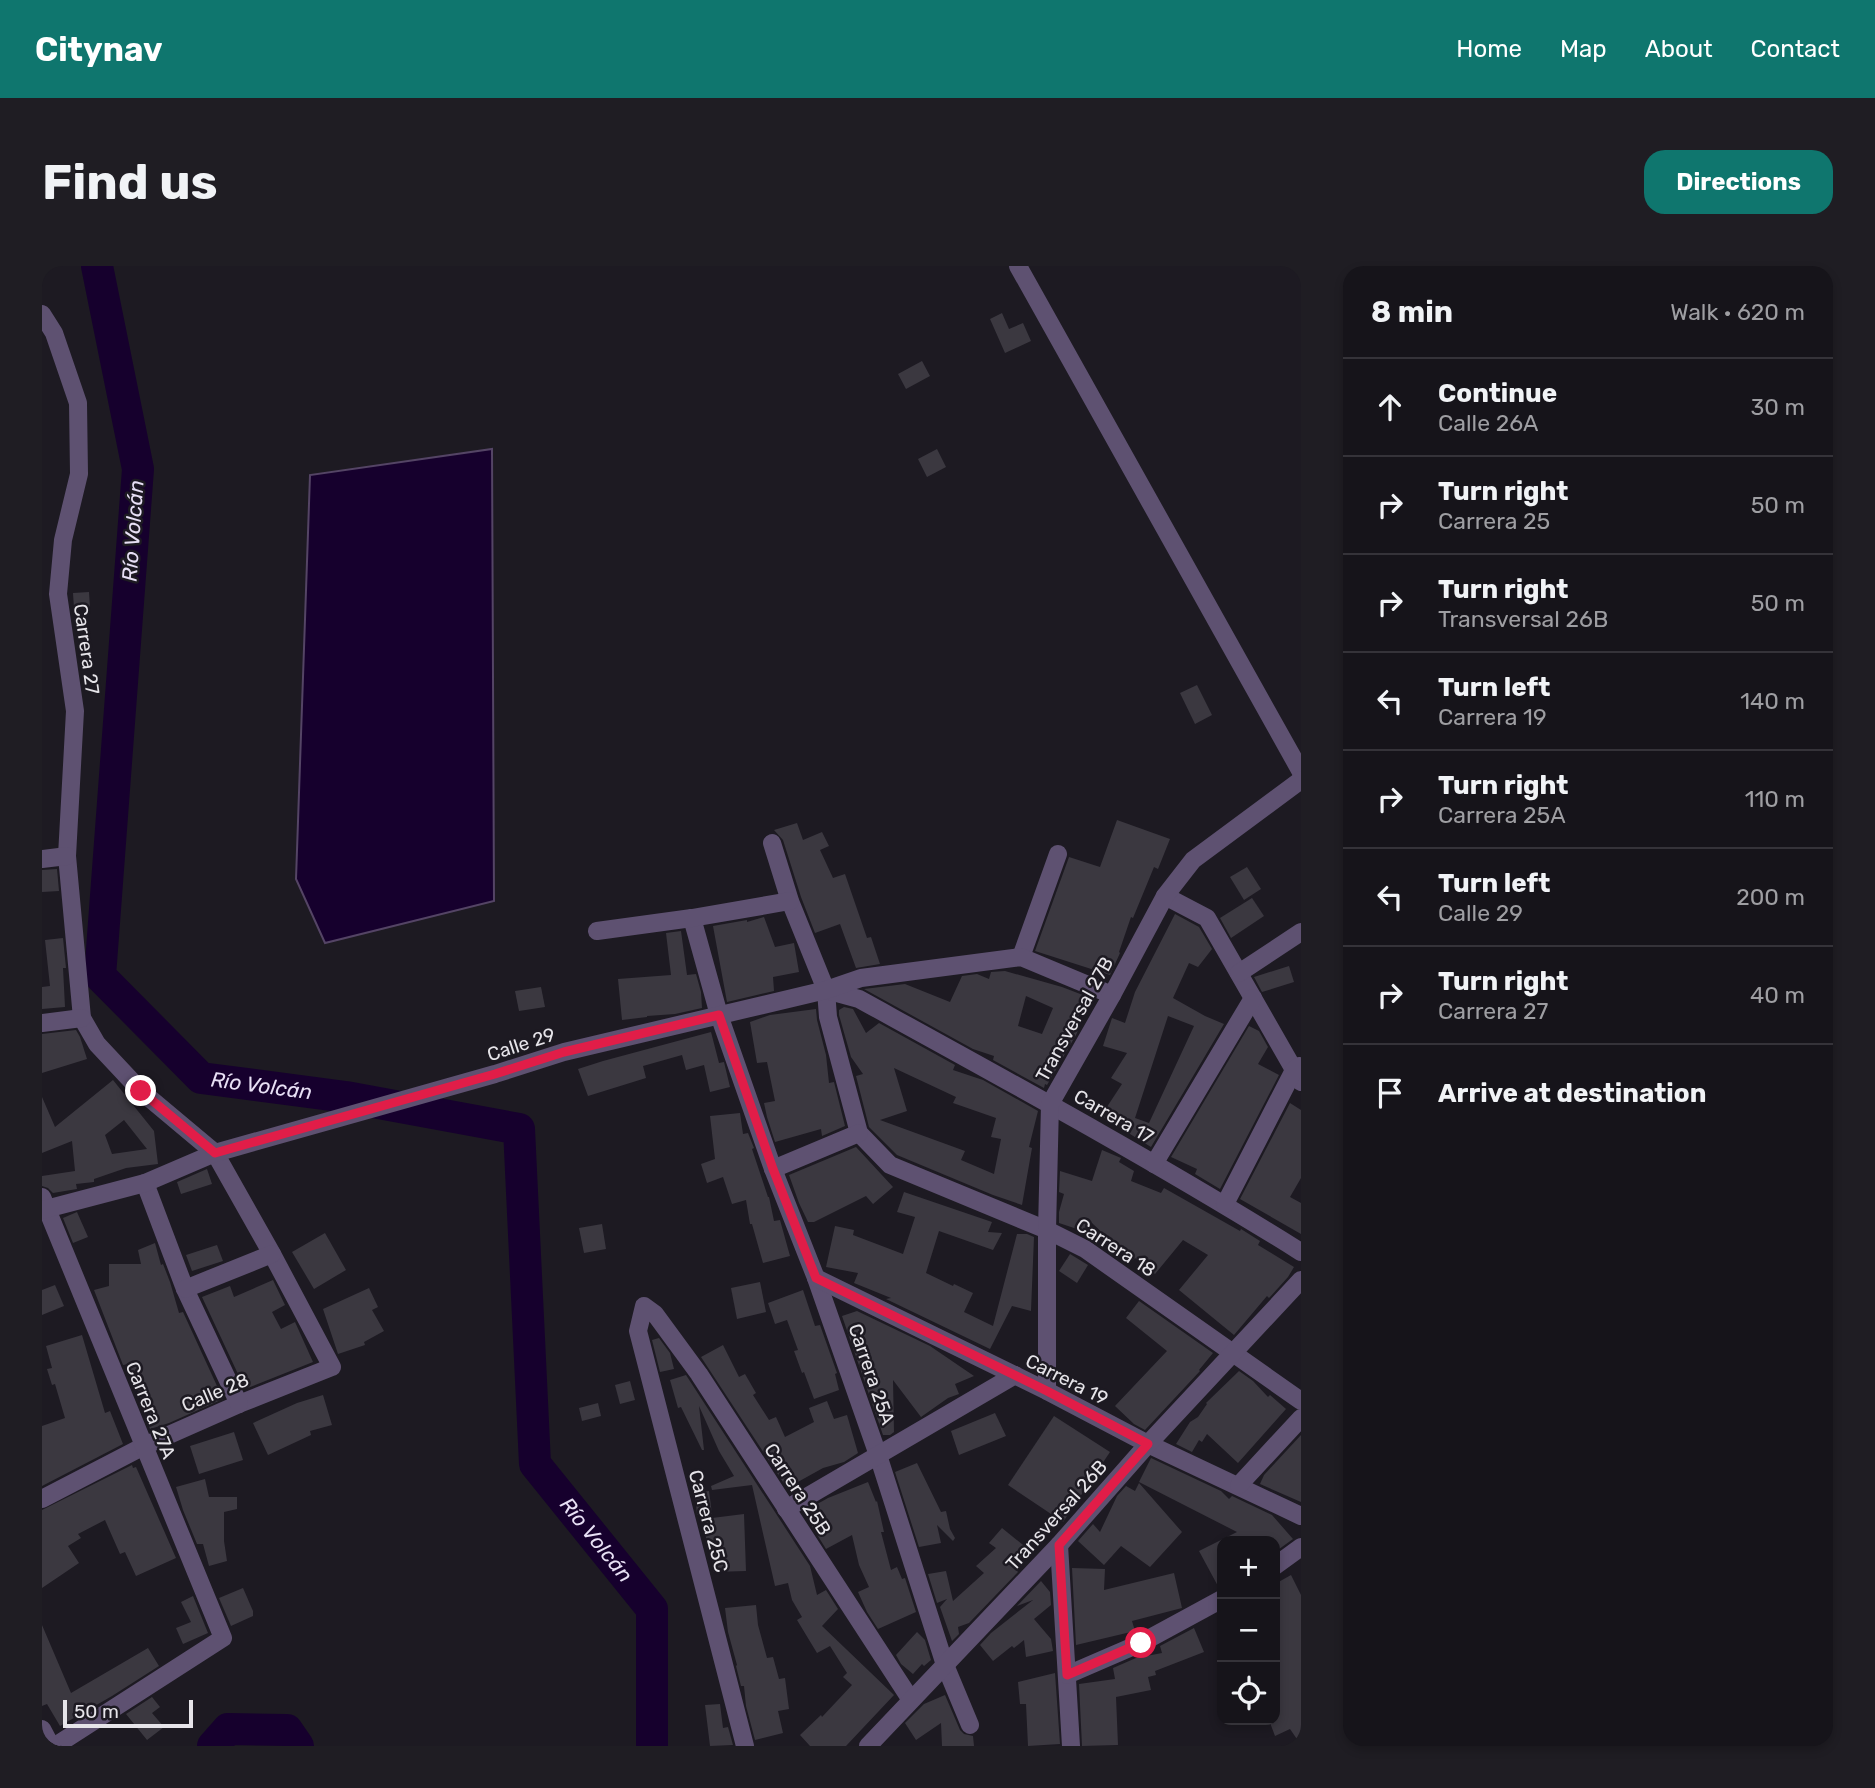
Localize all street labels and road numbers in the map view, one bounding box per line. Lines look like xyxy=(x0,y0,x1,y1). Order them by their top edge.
street label: Carrera 27 xyxy=(69,602,104,696)
street label: Transversal 27B xyxy=(1031,953,1118,1086)
street label: Calle 29 xyxy=(484,1023,558,1066)
street label: Carrera 17 xyxy=(1070,1084,1158,1149)
street label: Carrera 18 xyxy=(1072,1213,1160,1282)
street label: Carrera 25A xyxy=(843,1321,900,1428)
street label: Carrera 19 xyxy=(1022,1349,1112,1410)
street label: Carrera 27A xyxy=(121,1358,181,1462)
street label: Calle 28 xyxy=(178,1368,252,1417)
street label: Carrera 25B xyxy=(759,1439,836,1540)
street label: Transversal 26B xyxy=(1001,1455,1112,1575)
street label: Carrera 25C xyxy=(684,1467,733,1575)

